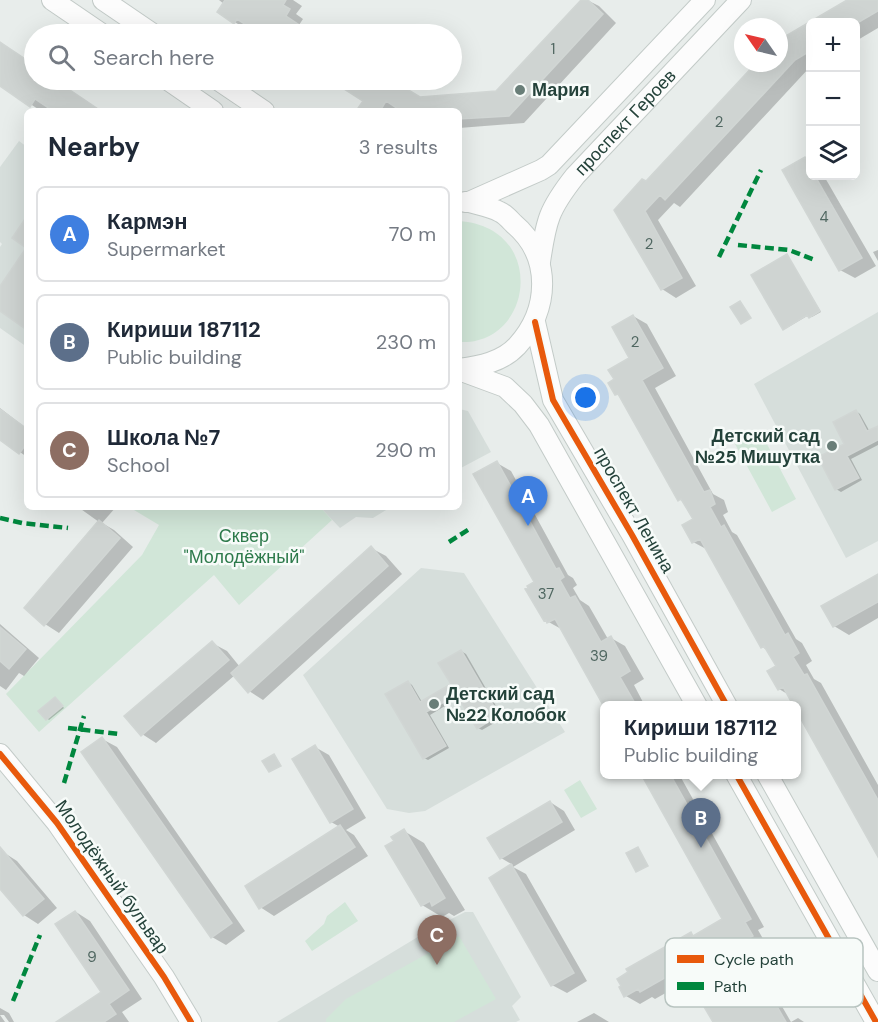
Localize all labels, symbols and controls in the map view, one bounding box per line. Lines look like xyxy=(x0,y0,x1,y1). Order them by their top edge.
north arrow xyxy=(734,18,788,72)
map controls xyxy=(806,18,860,180)
button: + xyxy=(806,18,860,72)
search box xyxy=(24,24,462,90)
house number: 1 xyxy=(551,39,555,59)
icon: search xyxy=(45,41,78,74)
text: Search here xyxy=(93,43,214,72)
street label: проспект Героев xyxy=(569,64,681,181)
button: − xyxy=(806,72,860,126)
place label: Мария xyxy=(532,78,590,102)
marker: Мария xyxy=(513,83,527,97)
house number: 2 xyxy=(715,112,723,132)
button: layers xyxy=(806,126,860,180)
text: Nearby xyxy=(48,130,140,164)
text: 3 results xyxy=(359,134,438,160)
text: Кармэн xyxy=(107,207,188,236)
house number: 4 xyxy=(819,207,829,227)
text: A xyxy=(62,221,77,247)
text: 70 m xyxy=(389,221,436,247)
house number: 2 xyxy=(645,234,653,254)
text: Supermarket xyxy=(107,236,226,262)
text: Кириши 187112 xyxy=(107,315,261,344)
text: B xyxy=(63,329,76,355)
text: 230 m xyxy=(376,329,436,355)
house number: 2 xyxy=(631,332,639,352)
text: Public building xyxy=(107,344,242,370)
your location xyxy=(571,383,600,412)
text: Школа №7 xyxy=(107,423,220,452)
place label: Детский сад №25 Мишутка xyxy=(695,424,821,469)
text: C xyxy=(62,437,77,463)
text: 290 m xyxy=(375,437,436,463)
marker: Детский сад №25 Мишутка xyxy=(825,439,839,453)
street label: проспект Ленина xyxy=(588,443,680,578)
text: School xyxy=(107,452,170,478)
pin: A xyxy=(508,476,548,526)
park label: Сквер "Молодёжный" xyxy=(183,524,305,569)
house number: 37 xyxy=(538,584,554,604)
house number: 39 xyxy=(590,646,608,666)
place label: Детский сад №22 Колобок xyxy=(446,682,567,727)
marker: Детский сад №22 Колобок xyxy=(427,697,441,711)
popup xyxy=(600,701,801,779)
text: Кириши 187112 xyxy=(624,713,777,742)
text: Public building xyxy=(624,742,759,768)
street label: Молодёжный бульвар xyxy=(50,795,174,959)
pin: B xyxy=(682,798,720,848)
pin: C xyxy=(418,916,456,965)
legend xyxy=(665,938,863,1007)
house number: 9 xyxy=(87,947,97,967)
text: Cycle path xyxy=(714,949,794,970)
text: Path xyxy=(714,976,747,997)

